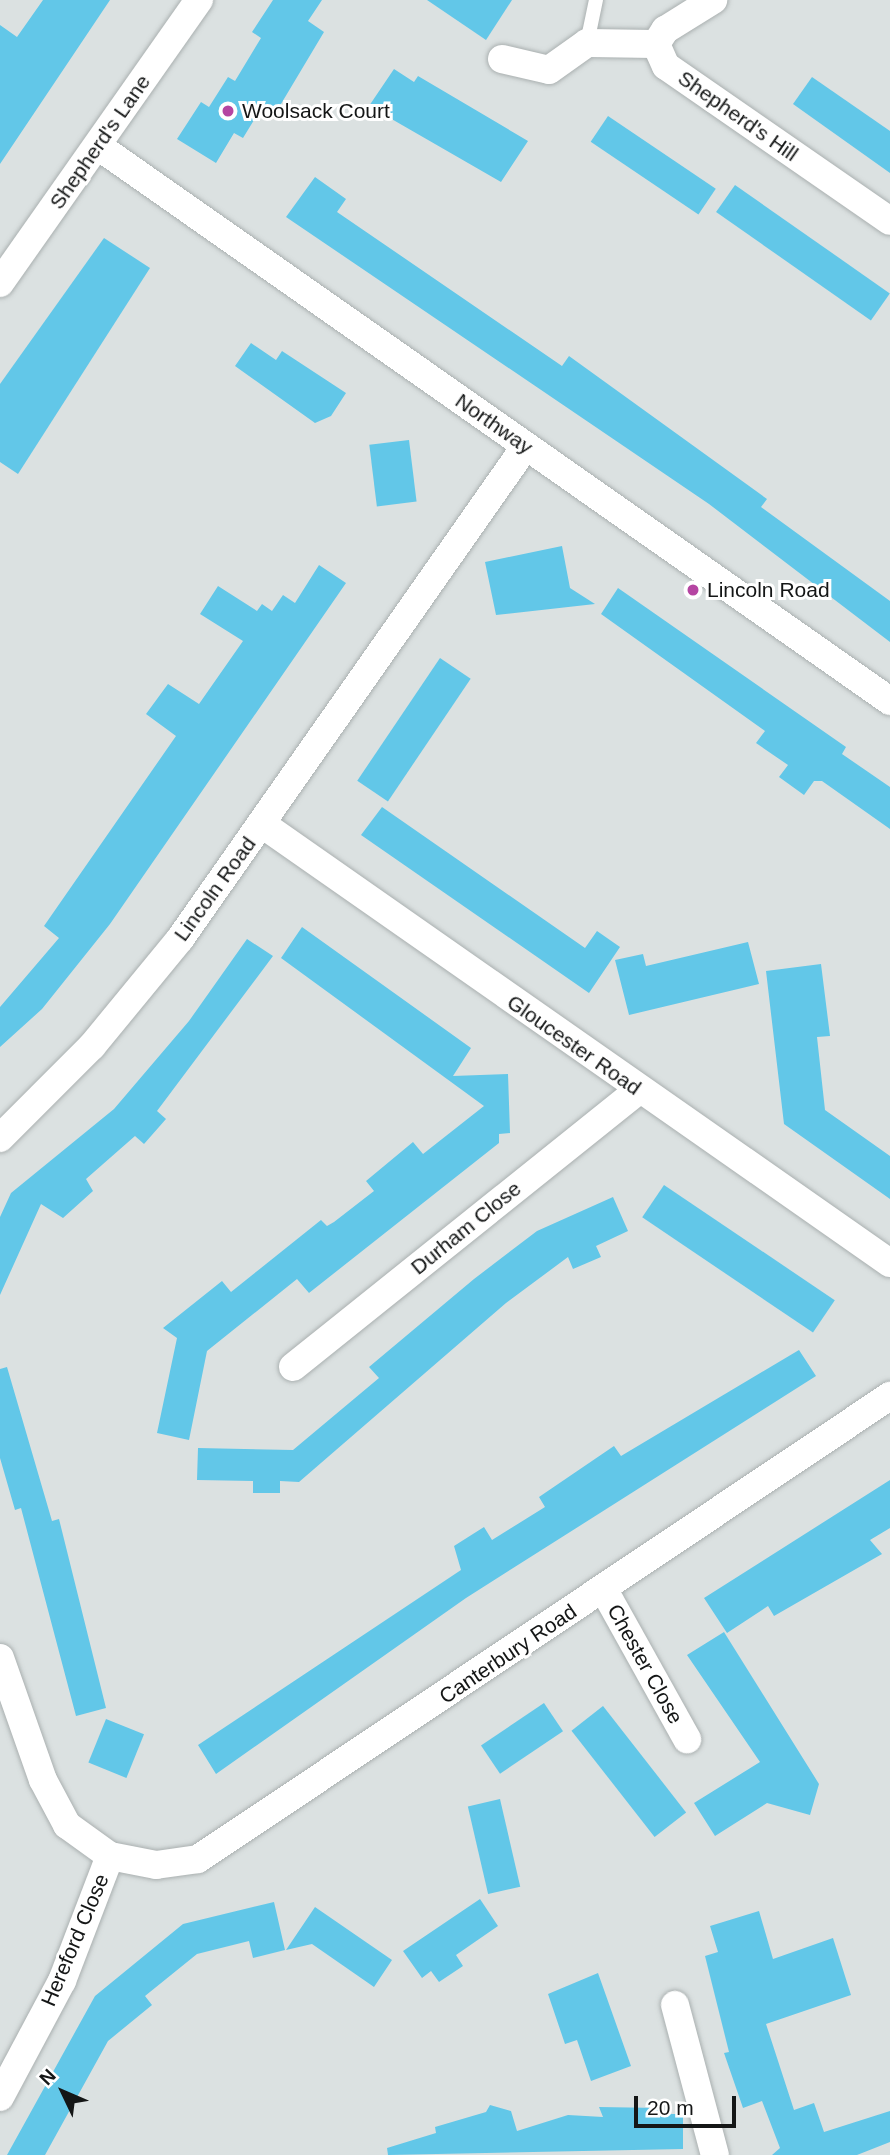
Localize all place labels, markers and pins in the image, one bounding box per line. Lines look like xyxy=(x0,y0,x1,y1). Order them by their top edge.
place label: Woolsack Court xyxy=(242,98,390,124)
marker: Woolsack Court xyxy=(220,103,236,119)
place label: Lincoln Road xyxy=(707,577,830,603)
marker: Lincoln Road xyxy=(685,582,701,598)

